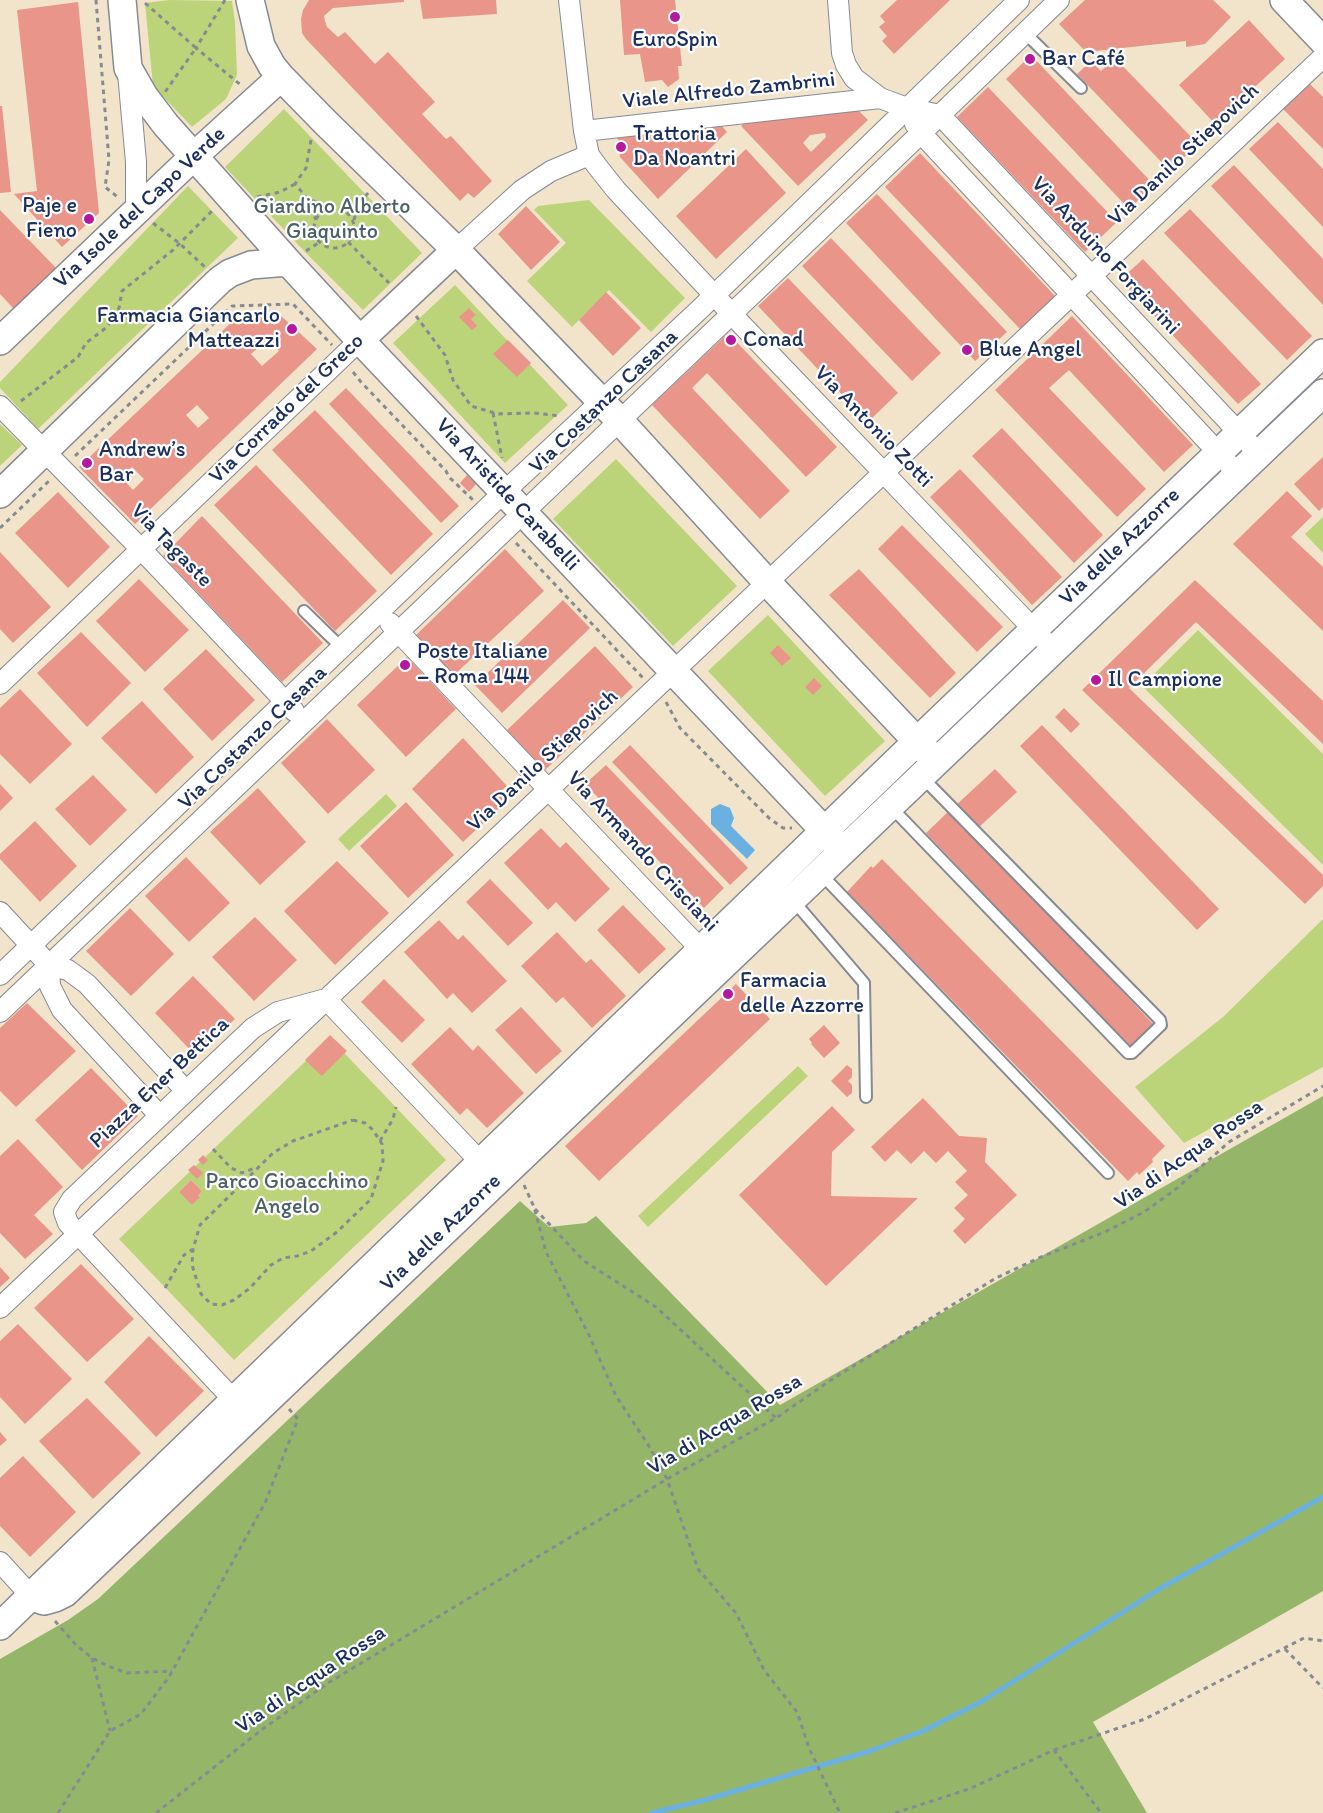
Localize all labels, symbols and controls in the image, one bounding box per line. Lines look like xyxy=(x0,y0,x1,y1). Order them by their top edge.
marker: EuroSpin xyxy=(668,10,682,24)
place label: EuroSpin xyxy=(632,27,718,53)
place label: Bar Café xyxy=(1042,46,1125,72)
marker: Bar Café xyxy=(1023,52,1037,66)
street label: Viale Alfredo Zambrini xyxy=(621,67,837,115)
street label: Via Danilo Stiepovich xyxy=(1103,78,1265,232)
street label: Via Isole del Capo Verde xyxy=(48,121,232,295)
place label: Trattoria Da Noantri xyxy=(633,121,736,172)
marker: Trattoria Da Noantri xyxy=(614,140,628,154)
street label: Via Arduino Forgiarini xyxy=(1025,171,1185,341)
place label: Paje e Fieno xyxy=(22,193,77,244)
park label: Giardino Alberto Giaquinto xyxy=(254,194,410,246)
marker: Paje e Fieno xyxy=(82,212,96,226)
place label: Farmacia Giancarlo Matteazzi xyxy=(97,303,280,354)
marker: Farmacia Giancarlo Matteazzi xyxy=(285,322,299,336)
street label: Via Costanzo Casana xyxy=(524,324,684,480)
place label: Conad xyxy=(743,327,803,353)
street label: Via Corrado del Greco xyxy=(204,328,370,490)
marker: Conad xyxy=(724,333,738,347)
place label: Blue Angel xyxy=(979,337,1081,363)
marker: Blue Angel xyxy=(960,343,974,357)
street label: Via Antonio Zotti xyxy=(808,360,938,494)
street label: Via Aristide Carabelli xyxy=(429,413,585,577)
place label: Andrew’s Bar xyxy=(99,437,186,488)
marker: Andrew’s Bar xyxy=(80,456,94,470)
street label: Via delle Azzorre xyxy=(1054,483,1186,611)
street label: Via Tagaste xyxy=(124,498,218,594)
place label: Poste Italiane – Roma 144 xyxy=(417,639,548,690)
marker: Poste Italiane – Roma 144 xyxy=(398,658,412,672)
street label: Via Costanzo Casana xyxy=(173,660,333,816)
place label: Il Campione xyxy=(1108,667,1222,693)
marker: Il Campione xyxy=(1089,673,1103,687)
street label: Via Danilo Stiepovich xyxy=(462,684,624,838)
street label: Via Armando Crisciani xyxy=(561,766,723,938)
place label: Farmacia delle Azzorre xyxy=(740,968,864,1020)
marker: Farmacia delle Azzorre xyxy=(721,987,735,1001)
street label: Piazza Ener Bettica xyxy=(85,1011,235,1155)
street label: Via di Acqua Rossa xyxy=(1110,1094,1268,1216)
park label: Parco Gioacchino Angelo xyxy=(206,1169,368,1220)
street label: Via delle Azzorre xyxy=(375,1169,507,1297)
street label: Via di Acqua Rossa xyxy=(643,1368,807,1482)
street label: Via di Acqua Rossa xyxy=(231,1620,391,1740)

